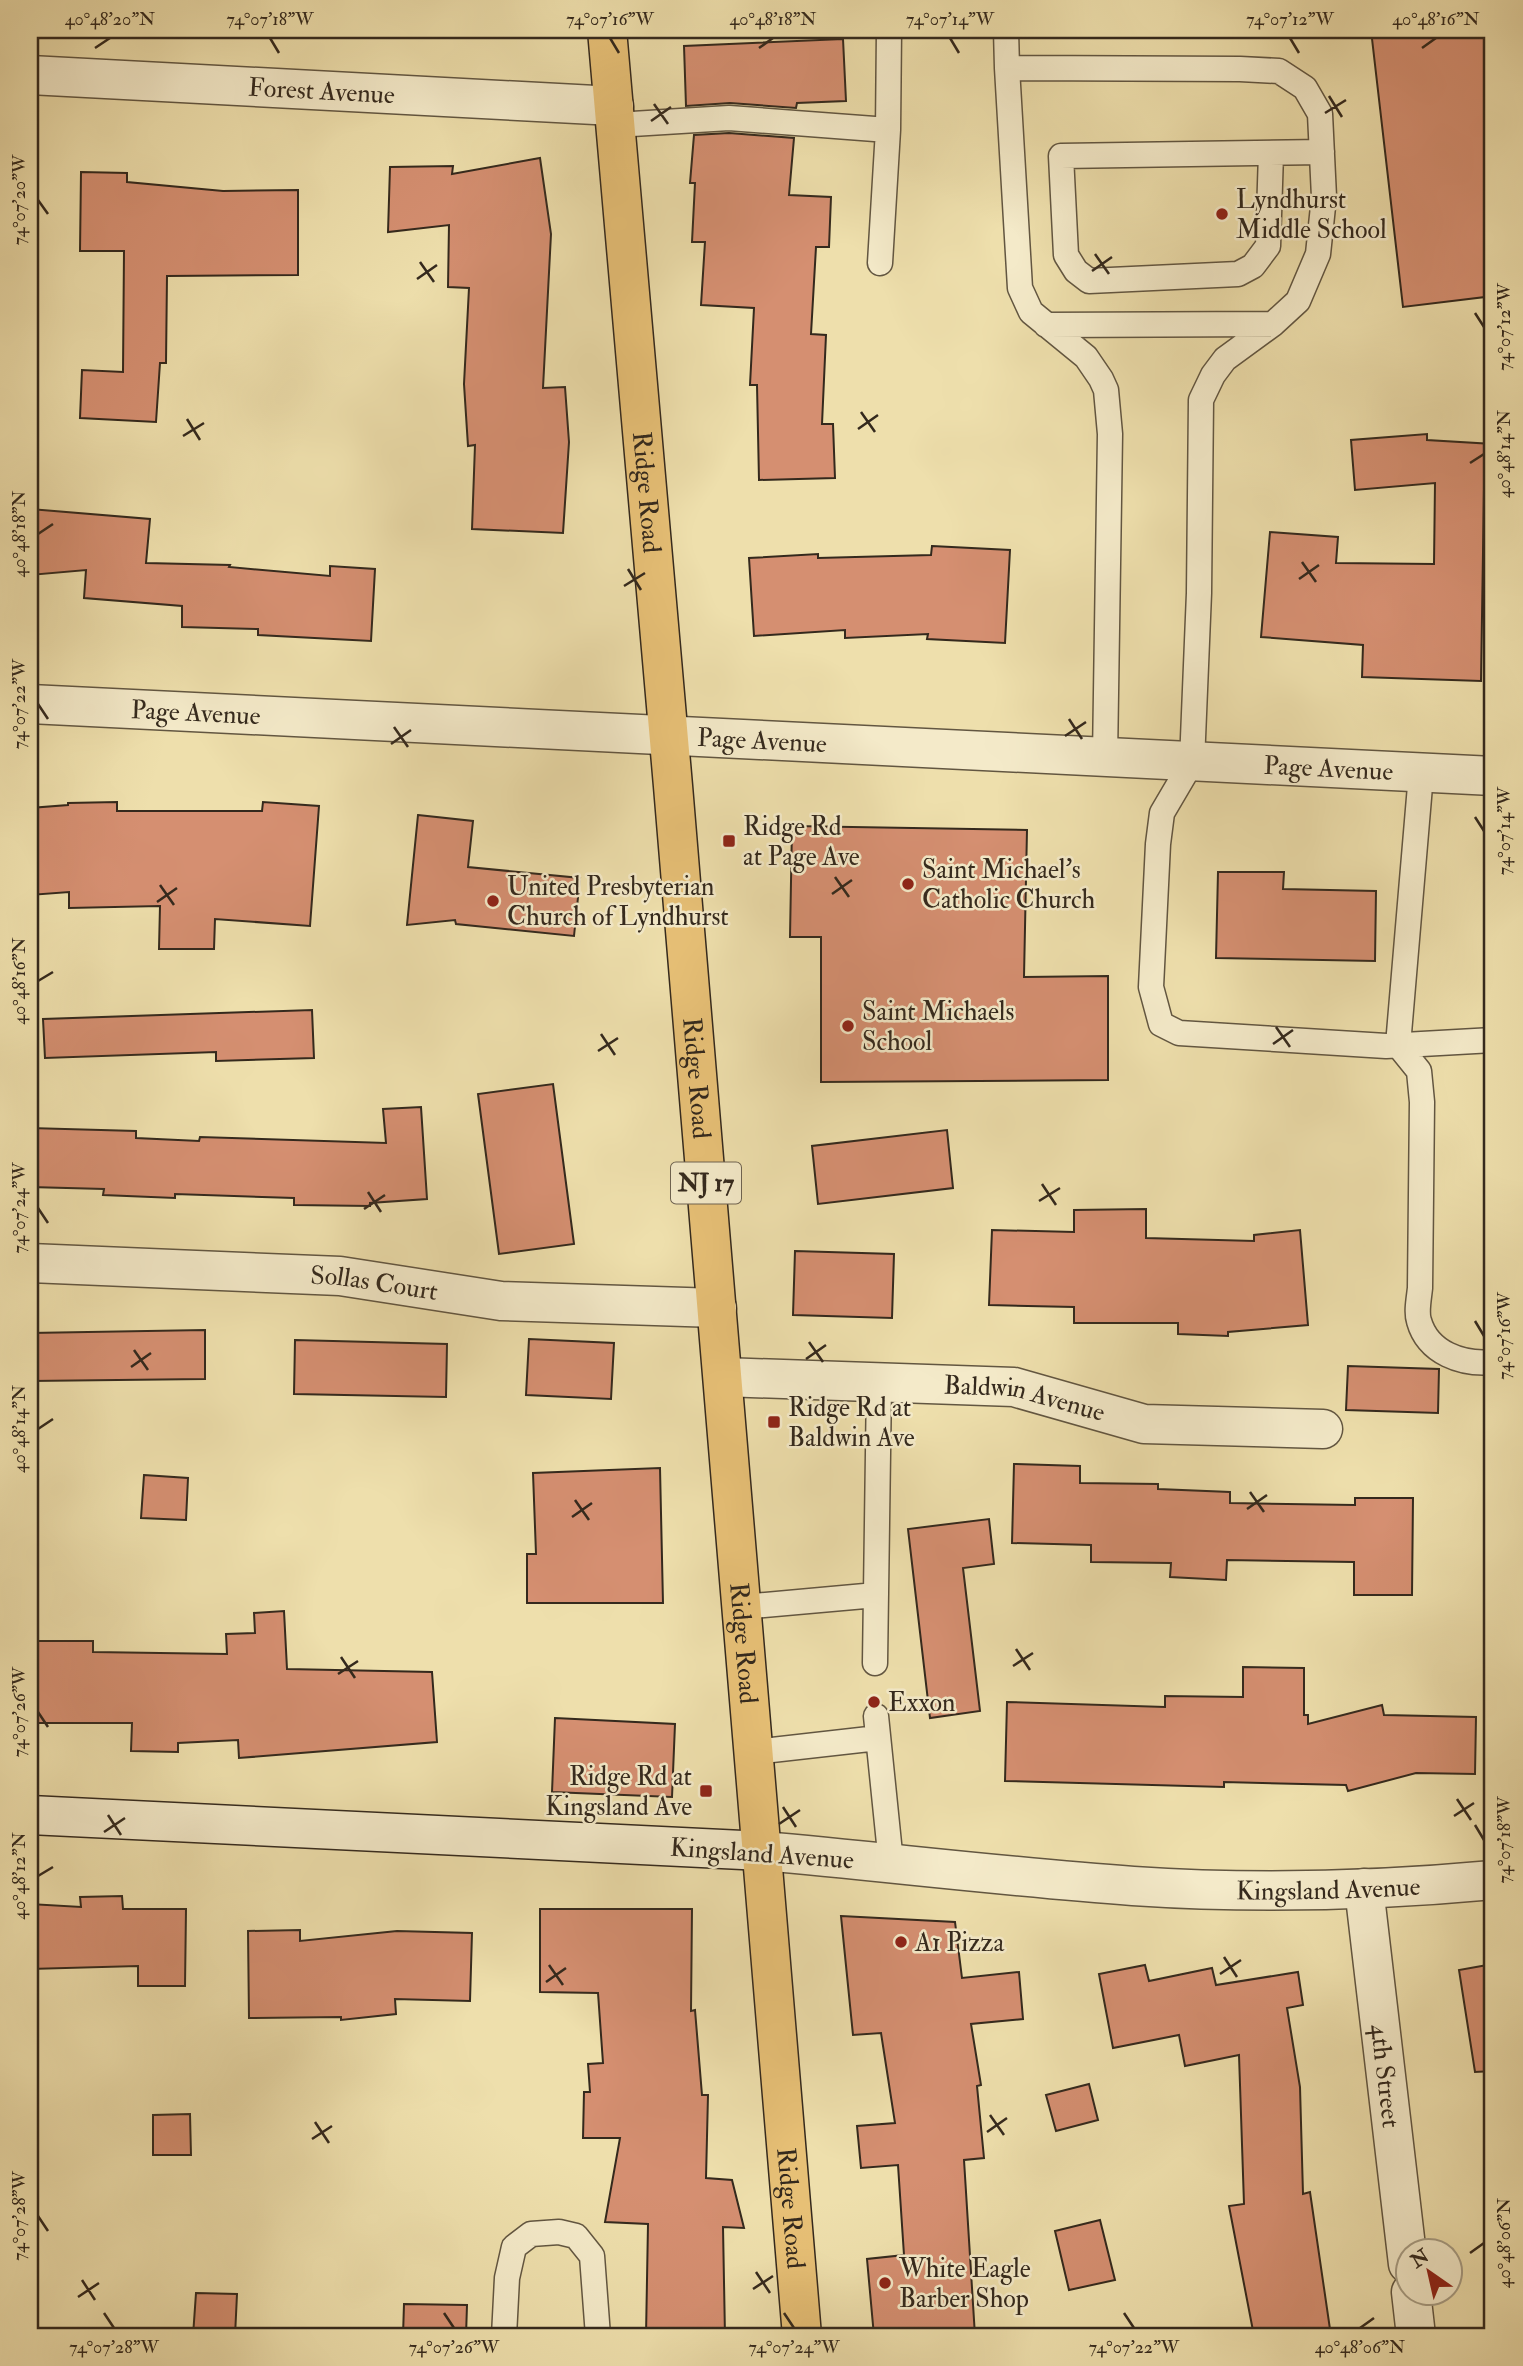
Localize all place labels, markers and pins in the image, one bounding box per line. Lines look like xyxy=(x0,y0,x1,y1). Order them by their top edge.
place label: Lyndhurst Middle School xyxy=(1236,184,1387,246)
marker: Lyndhurst Middle School xyxy=(1214,206,1230,222)
place label: Ridge Rd at Page Ave xyxy=(743,811,860,873)
marker: Ridge Rd at Page Ave xyxy=(721,833,737,849)
place label: Saint Michael's Catholic Church xyxy=(922,854,1096,916)
place label: United Presbyterian Church of Lyndhurst xyxy=(507,871,729,933)
marker: Saint Michael's Catholic Church xyxy=(900,876,916,892)
marker: United Presbyterian Church of Lyndhurst xyxy=(485,893,501,909)
place label: Saint Michaels School xyxy=(862,996,1015,1058)
marker: Saint Michaels School xyxy=(840,1018,856,1034)
place label: Ridge Rd at Baldwin Ave xyxy=(788,1392,915,1454)
marker: Ridge Rd at Baldwin Ave xyxy=(766,1414,782,1430)
place label: Exxon xyxy=(888,1687,955,1719)
marker: Exxon xyxy=(866,1694,882,1710)
place label: Ridge Rd at Kingsland Ave xyxy=(545,1761,692,1823)
marker: Ridge Rd at Kingsland Ave xyxy=(698,1783,714,1799)
place label: A1 Pizza xyxy=(914,1927,1004,1959)
marker: A1 Pizza xyxy=(893,1934,909,1950)
place label: White Eagle Barber Shop xyxy=(898,2253,1031,2316)
marker: White Eagle Barber Shop xyxy=(877,2275,893,2291)

